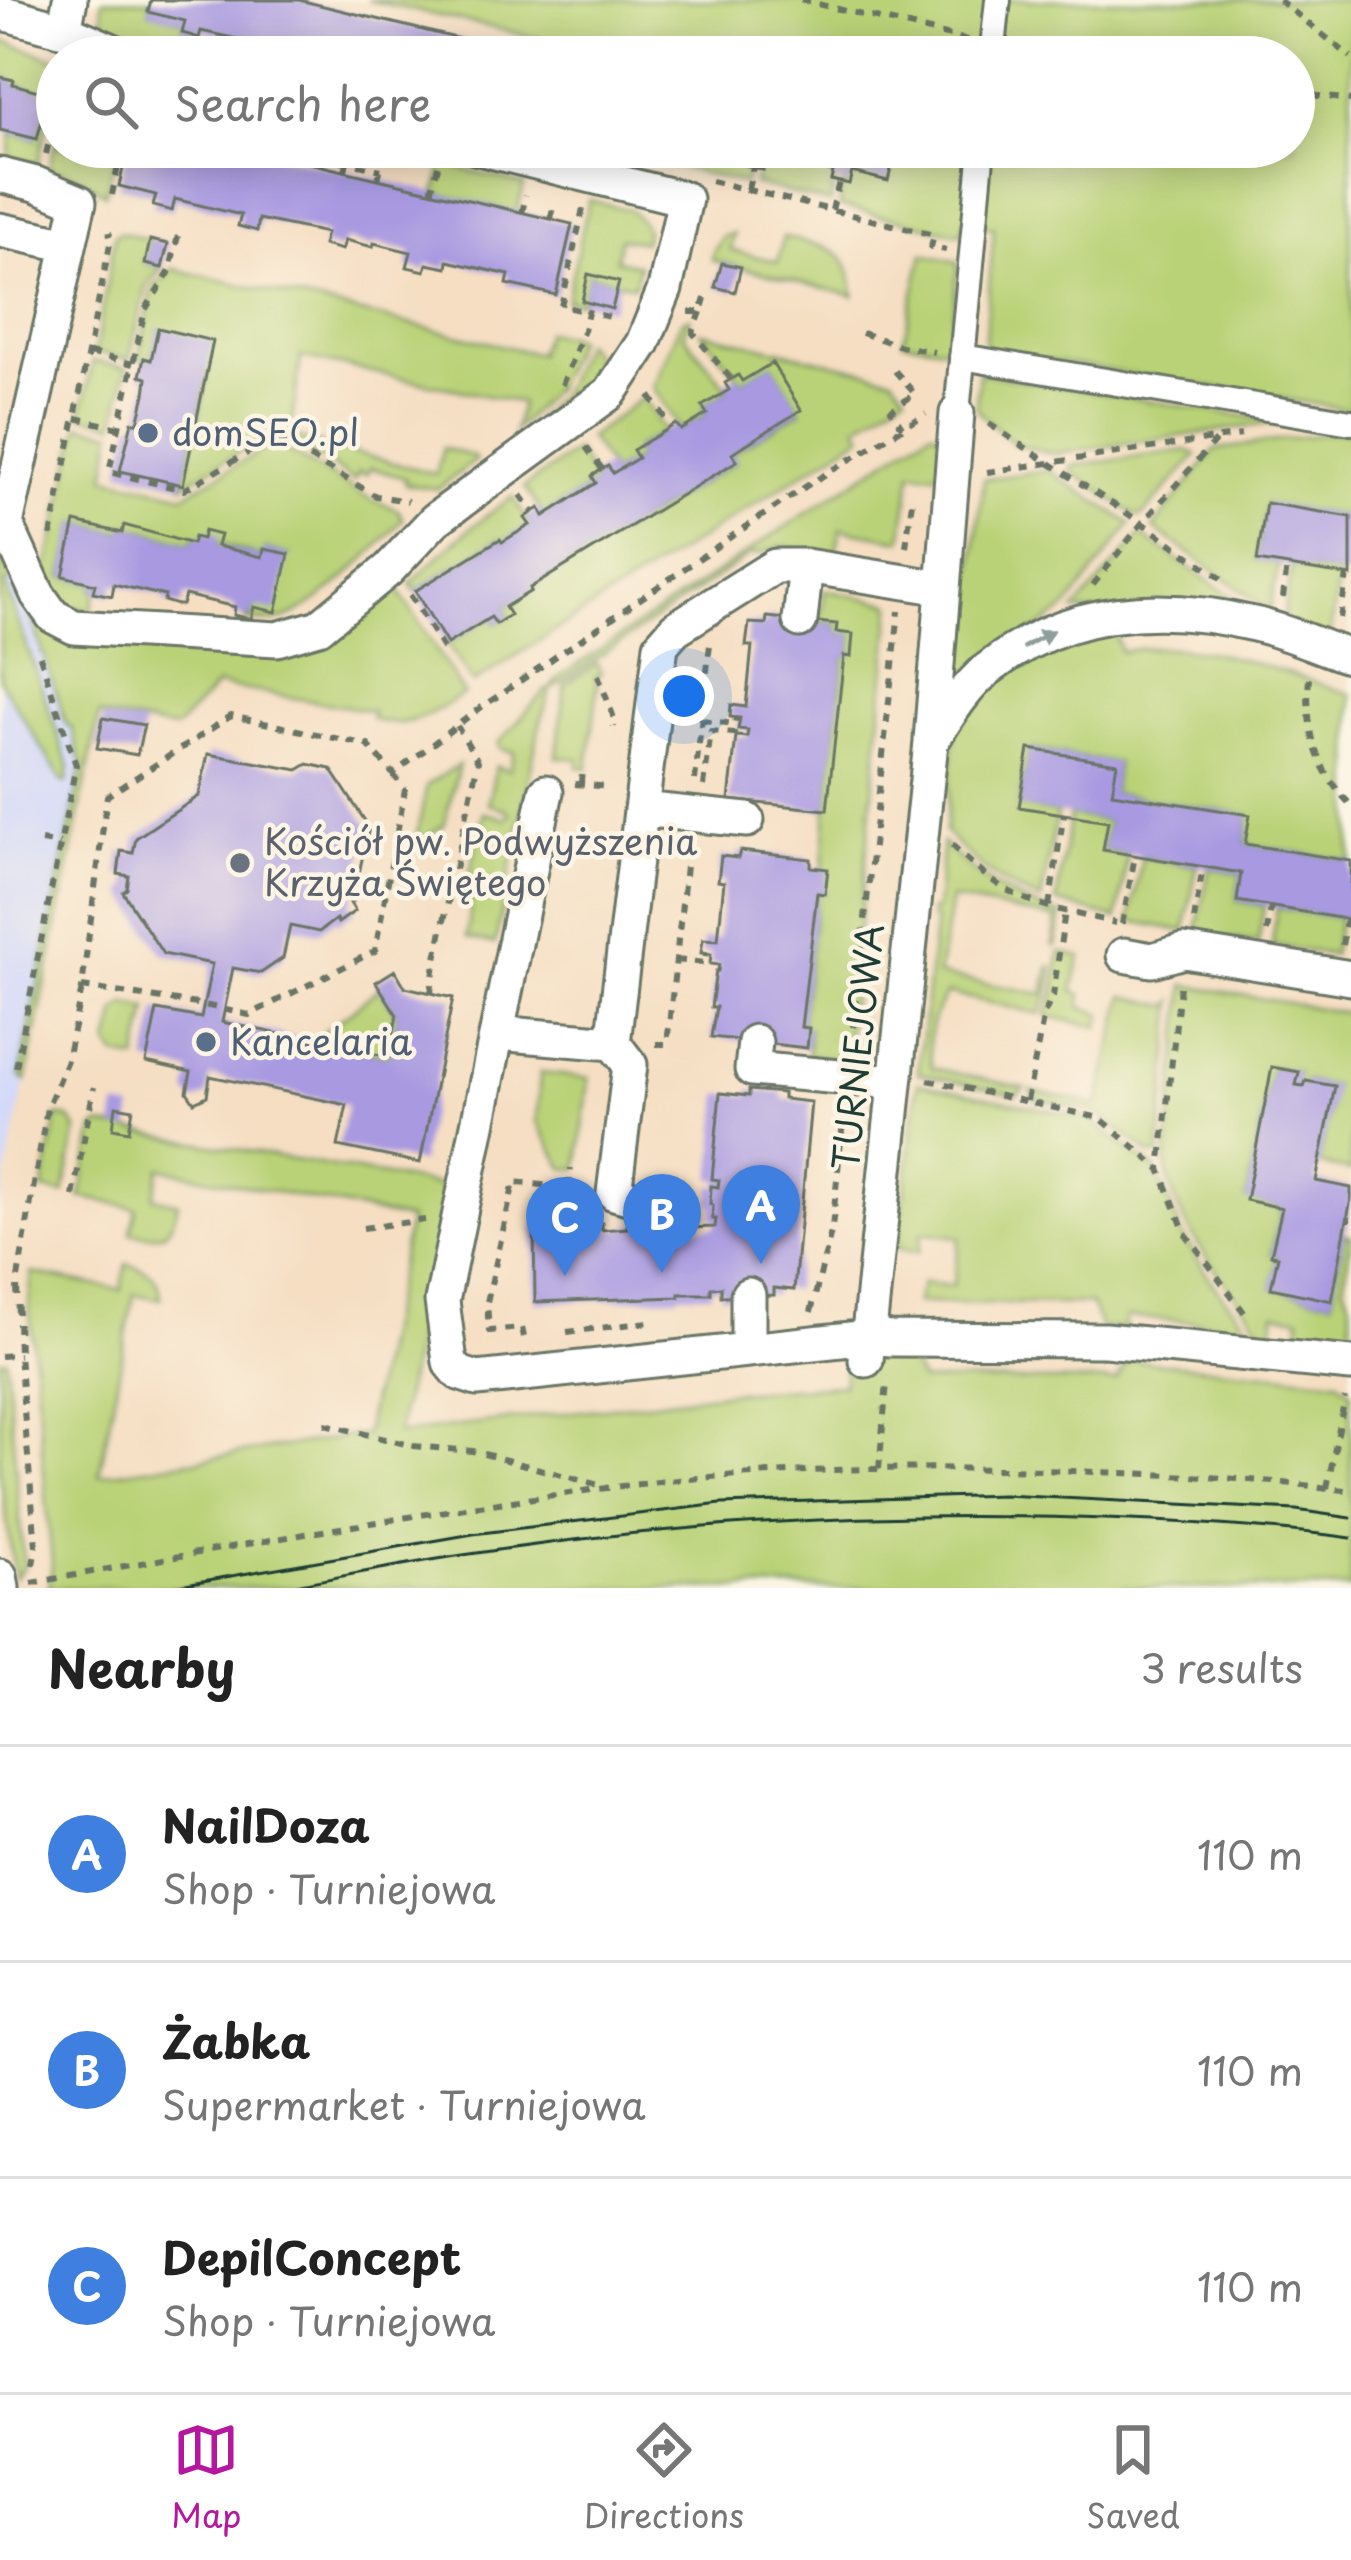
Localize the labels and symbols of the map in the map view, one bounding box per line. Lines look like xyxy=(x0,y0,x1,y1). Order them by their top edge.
place label: domSEO.pl xyxy=(172,404,359,458)
marker: domSEO.pl xyxy=(135,420,161,446)
one-way arrow xyxy=(1022,629,1055,650)
your location xyxy=(654,666,714,726)
place label: Kościół pw. Podwyższenia Krzyża Świętego xyxy=(264,813,697,908)
marker: Kościół pw. Podwyższenia Krzyża Świętego xyxy=(227,850,253,876)
street label: TURNIEJOWA xyxy=(816,921,896,1173)
place label: Kancelaria xyxy=(230,1013,413,1067)
marker: Kancelaria xyxy=(193,1029,219,1055)
pin: A xyxy=(722,1165,800,1264)
pin: B xyxy=(623,1174,701,1273)
pin: C xyxy=(526,1177,604,1276)

